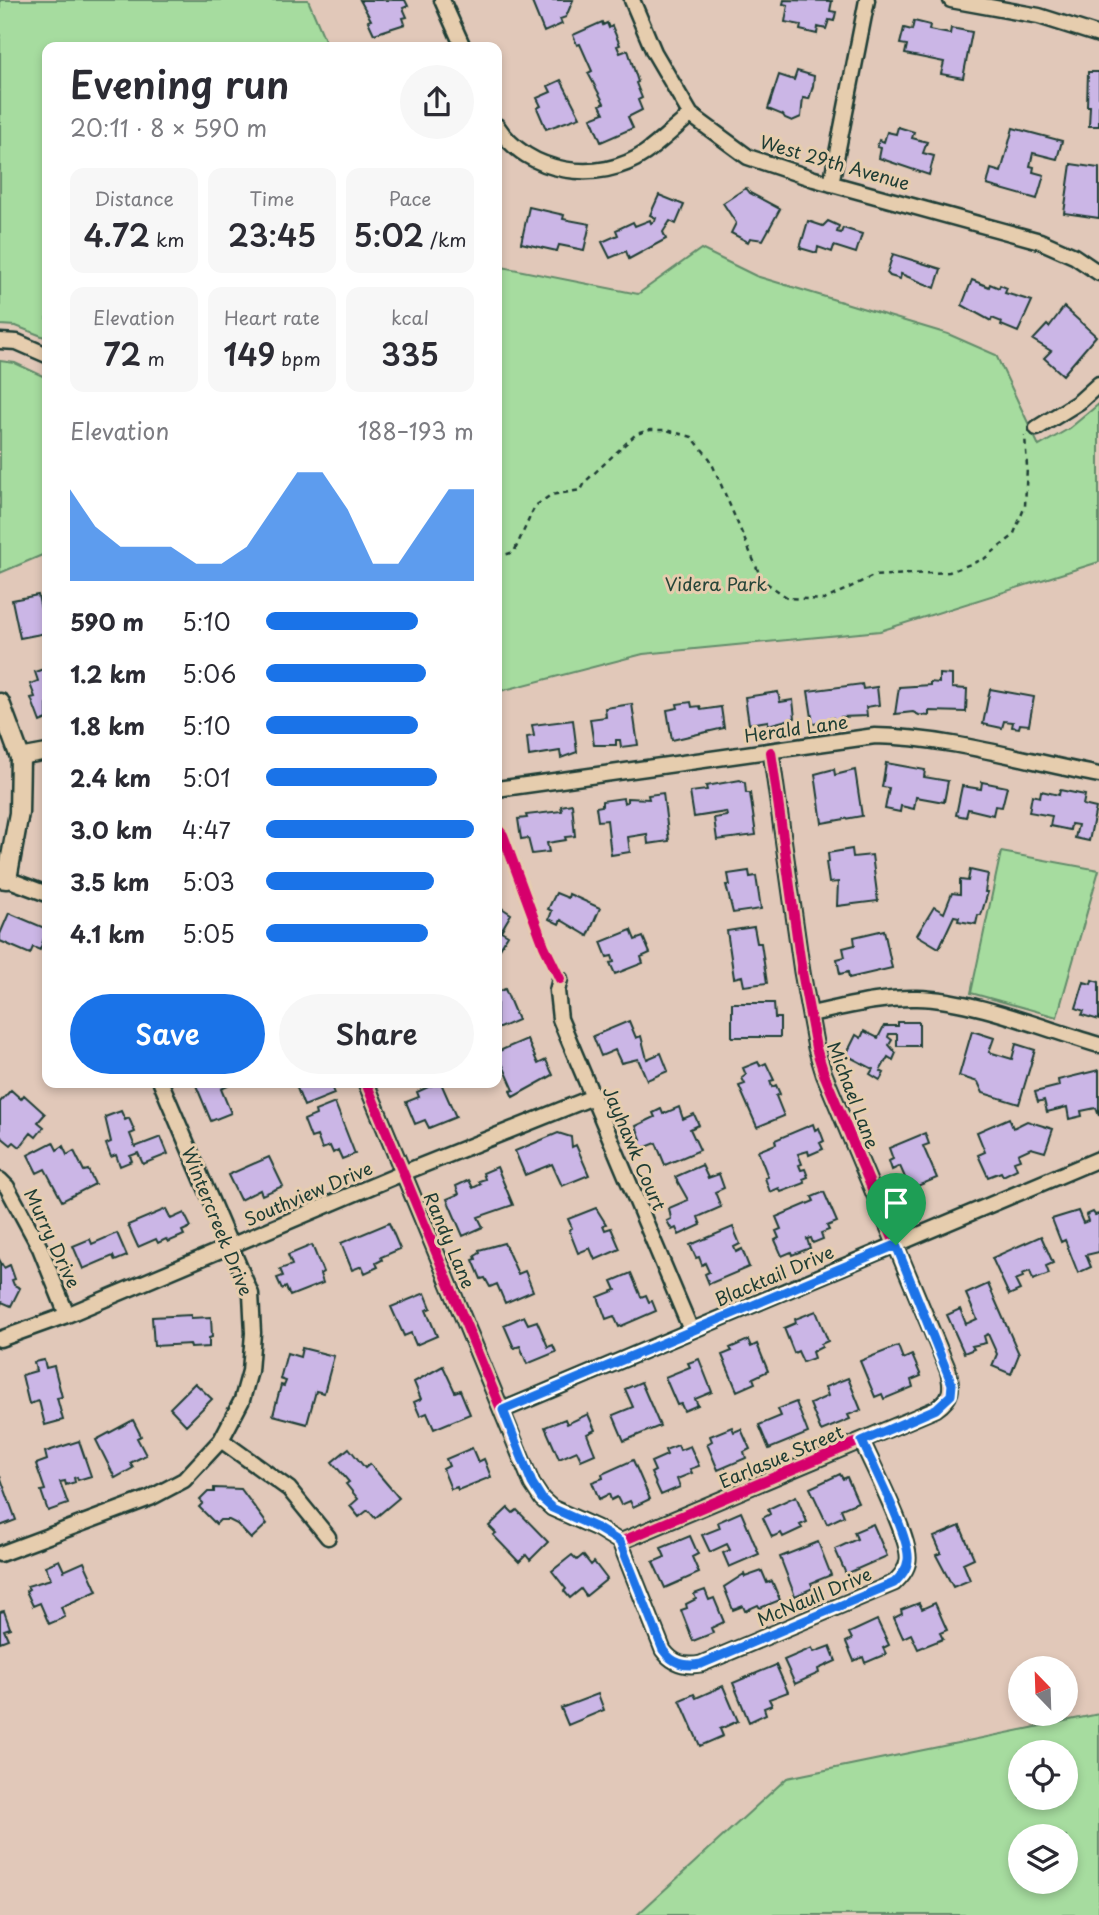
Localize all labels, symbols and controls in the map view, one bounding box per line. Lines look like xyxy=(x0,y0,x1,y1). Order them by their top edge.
text: Evening run xyxy=(70,55,289,112)
button: share xyxy=(400,65,474,139)
text: 20:11 · 8 × 590 m xyxy=(70,110,267,145)
street label: West 29th Avenue xyxy=(757,128,913,196)
text: Distance xyxy=(94,184,174,212)
text: Time xyxy=(250,184,294,212)
text: Pace xyxy=(389,184,431,212)
text: 4.72 xyxy=(83,212,150,257)
text: 23:45 xyxy=(228,212,316,257)
text: 5:02 xyxy=(354,212,424,257)
text: km xyxy=(150,225,185,253)
text: /km xyxy=(424,225,466,253)
text: Elevation xyxy=(93,303,175,331)
text: Heart rate xyxy=(224,303,320,331)
text: kcal xyxy=(391,303,429,331)
text: 72 xyxy=(103,331,141,376)
text: 149 xyxy=(223,331,275,376)
text: 335 xyxy=(381,331,439,376)
text: m xyxy=(141,344,165,372)
text: bpm xyxy=(275,344,321,372)
text: Elevation xyxy=(70,413,169,448)
text: 188–193 m xyxy=(358,413,474,448)
park label: Videra Park xyxy=(665,570,767,597)
text: 590 m xyxy=(70,604,144,639)
text: 5:10 xyxy=(182,604,230,639)
text: 1.2 km xyxy=(70,656,146,691)
text: 5:06 xyxy=(182,656,236,691)
street label: Herald Lane xyxy=(742,707,850,749)
text: 1.8 km xyxy=(70,708,145,743)
text: 5:10 xyxy=(182,708,230,743)
text: 2.4 km xyxy=(70,760,151,795)
text: 5:01 xyxy=(182,760,230,795)
text: 3.0 km xyxy=(70,812,152,847)
text: 4:47 xyxy=(182,812,231,847)
text: 3.5 km xyxy=(70,864,150,899)
text: 5:03 xyxy=(182,864,235,899)
text: 4.1 km xyxy=(70,916,145,951)
text: 5:05 xyxy=(182,916,235,951)
button: Save xyxy=(70,994,265,1074)
button: Share xyxy=(279,994,474,1074)
street label: Michael Lane xyxy=(821,1037,887,1153)
street label: Jayhawk Court xyxy=(597,1082,673,1214)
street label: Wintercreek Drive xyxy=(176,1142,260,1300)
street label: Southview Drive xyxy=(240,1154,376,1232)
pin xyxy=(866,1173,926,1245)
street label: Murry Drive xyxy=(18,1184,88,1292)
icon: arrive xyxy=(877,1184,915,1222)
street label: Randy Lane xyxy=(418,1188,482,1292)
street label: Blacktail Drive xyxy=(710,1238,838,1312)
street label: Earlasue Street xyxy=(715,1418,847,1494)
street label: McNaull Drive xyxy=(753,1560,875,1632)
north arrow xyxy=(1008,1656,1078,1726)
map controls xyxy=(1008,1656,1078,1894)
button: locate xyxy=(1008,1740,1078,1810)
button: layers xyxy=(1008,1824,1078,1894)

